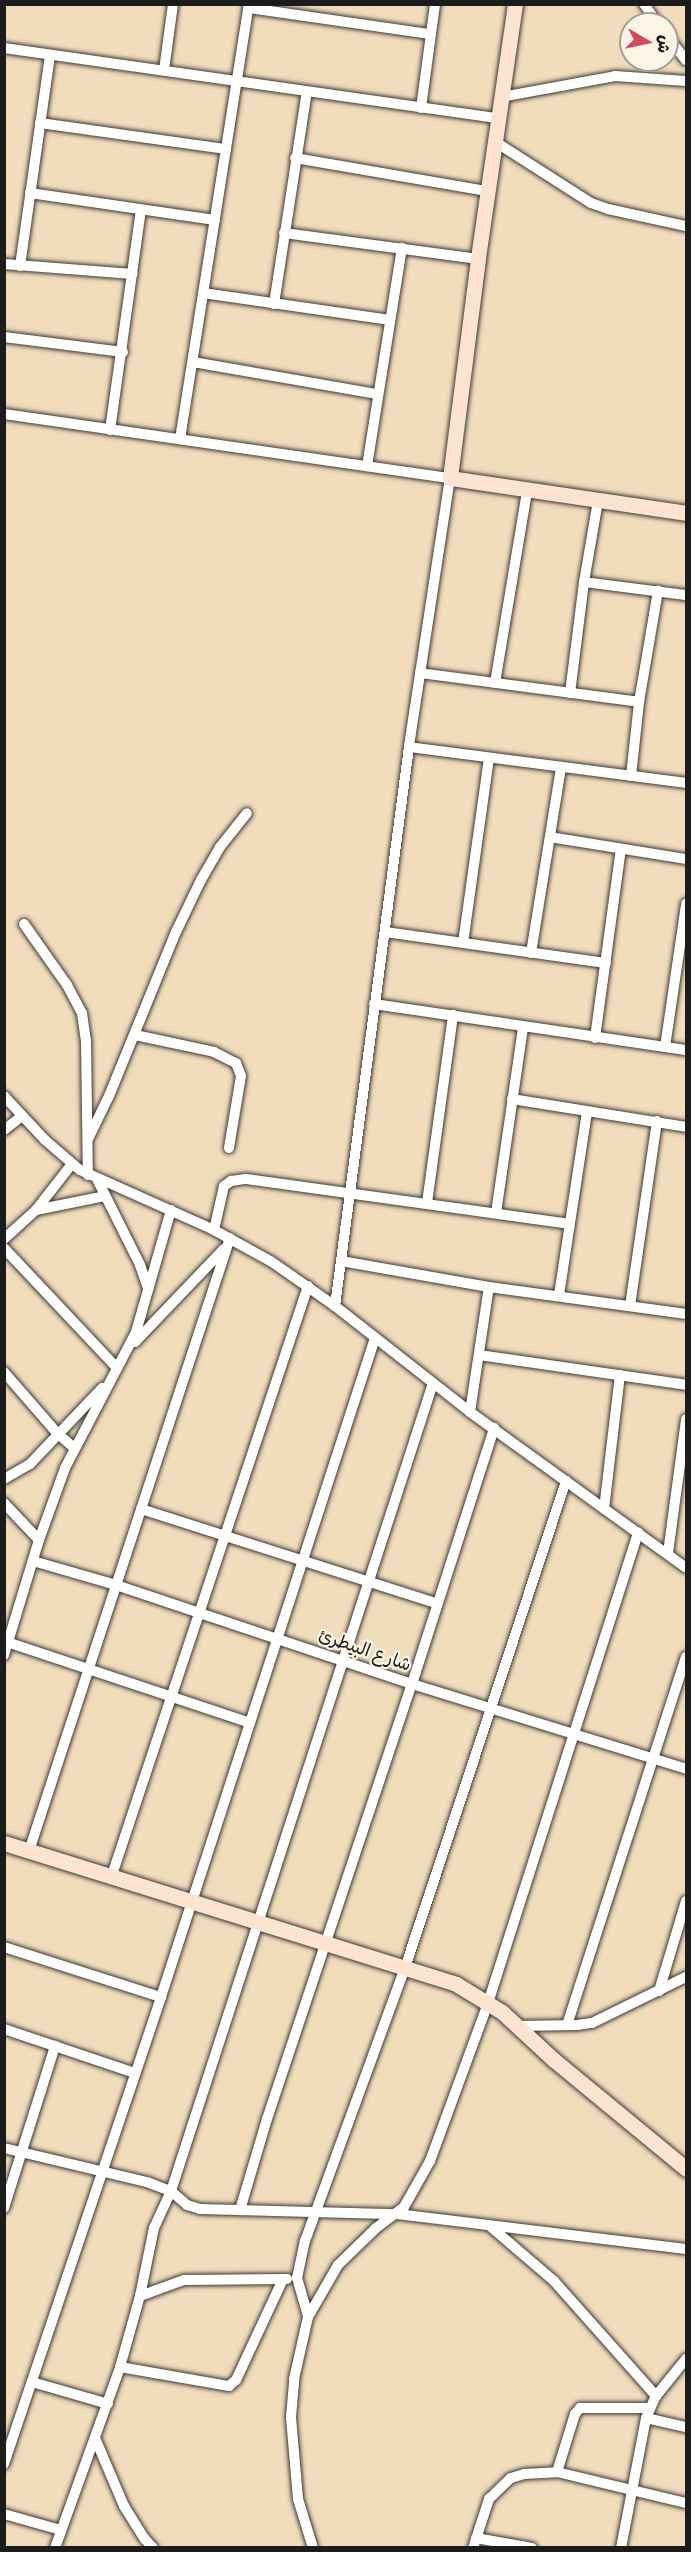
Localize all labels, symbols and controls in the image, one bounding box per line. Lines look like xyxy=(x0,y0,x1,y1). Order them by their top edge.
north arrow xyxy=(619,12,679,72)
text: ش xyxy=(654,34,676,55)
street label: شارع البيطرئ xyxy=(316,1624,414,1676)

